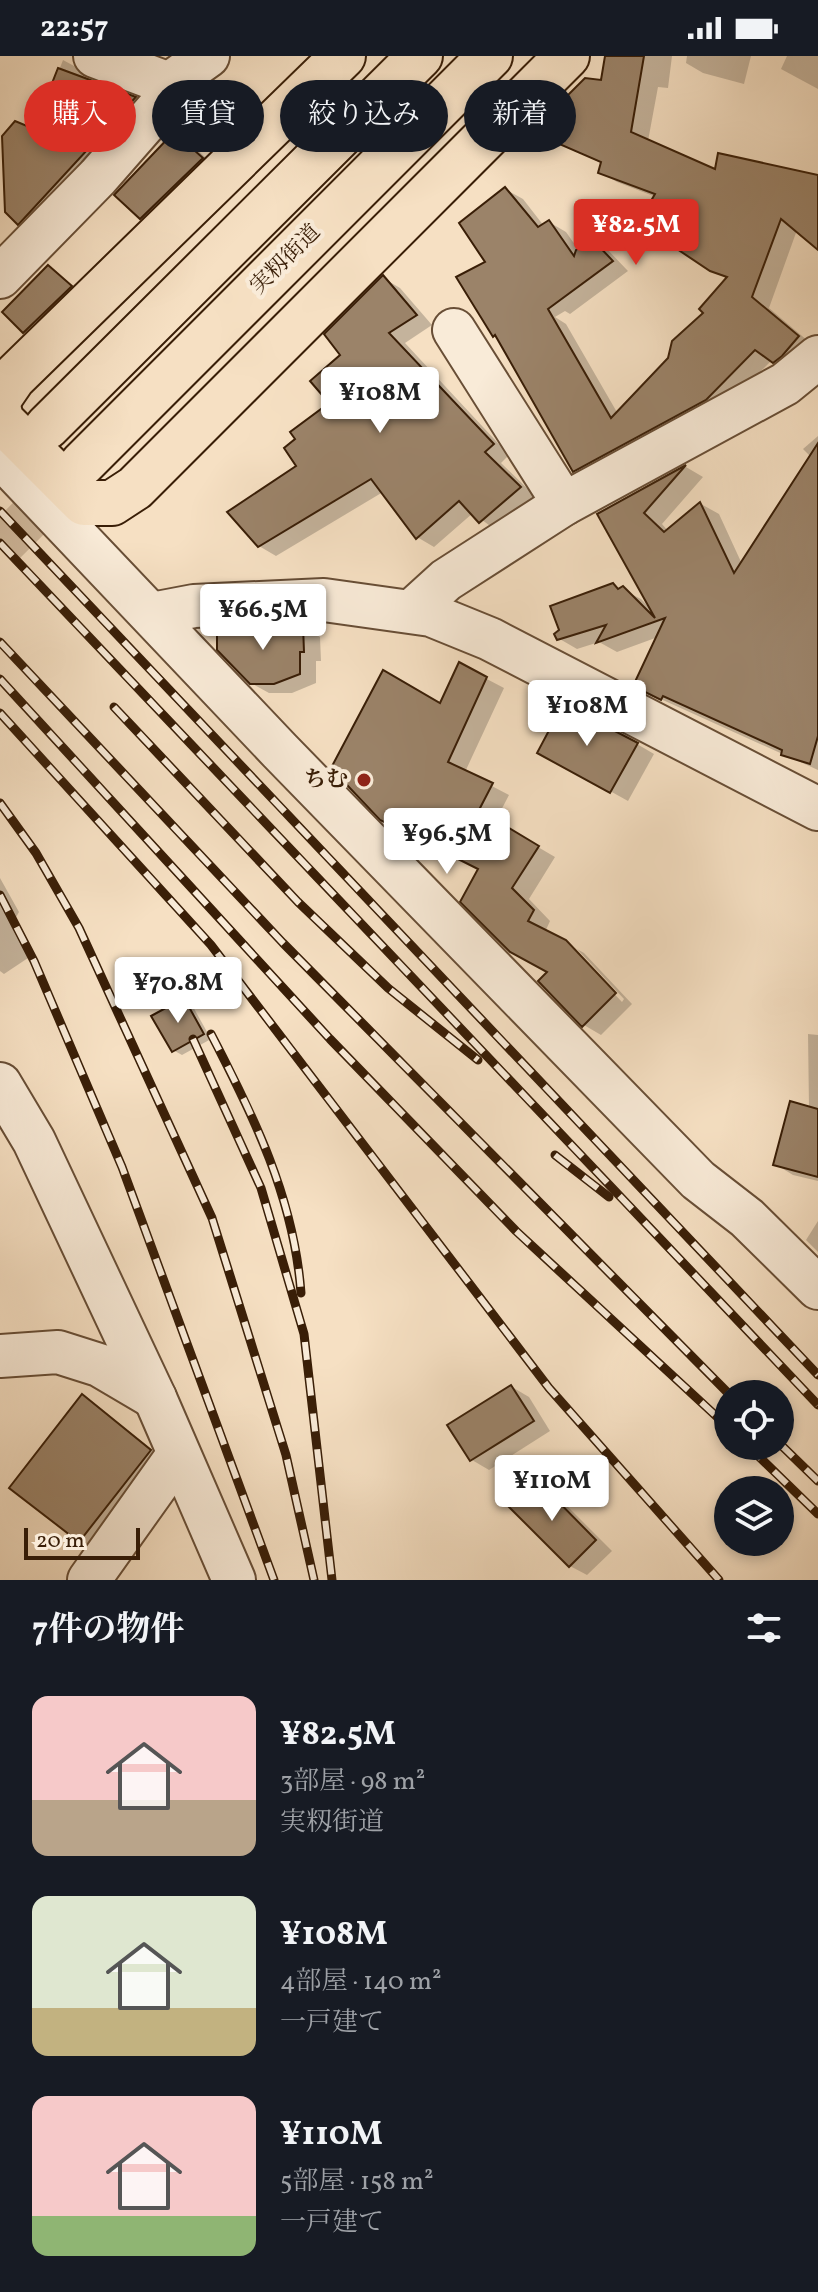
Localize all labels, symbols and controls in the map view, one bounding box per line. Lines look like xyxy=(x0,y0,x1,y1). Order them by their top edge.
text: 22:57 xyxy=(40,7,109,49)
chip: 購入 xyxy=(24,80,136,152)
chip: 賃貸 xyxy=(152,80,264,152)
chip: 絞り込み xyxy=(280,80,448,152)
chip: 新着 xyxy=(464,80,576,152)
pin: ¥82.5M xyxy=(571,199,701,267)
text: ¥82.5M xyxy=(592,207,680,243)
street label: 実籾街道 xyxy=(244,218,328,302)
pin: ¥108M xyxy=(324,367,436,435)
text: ¥108M xyxy=(339,375,421,411)
pin: ¥66.5M xyxy=(198,584,328,652)
text: ¥66.5M xyxy=(218,592,308,628)
pin: ¥108M xyxy=(531,680,643,748)
text: ¥108M xyxy=(546,688,628,724)
place label: ちむ xyxy=(304,765,348,796)
marker: ちむ xyxy=(355,771,373,789)
pin: ¥96.5M xyxy=(382,808,512,876)
text: ¥96.5M xyxy=(402,816,492,852)
pin: ¥70.8M xyxy=(113,957,243,1025)
text: ¥70.8M xyxy=(133,965,223,1001)
map controls xyxy=(714,1380,794,1556)
button: locate xyxy=(714,1380,794,1460)
pin: ¥110M xyxy=(496,1455,608,1523)
text: ¥110M xyxy=(513,1463,591,1499)
button: layers xyxy=(714,1476,794,1556)
scale bar xyxy=(24,1524,140,1560)
text: 20 m xyxy=(36,1526,85,1557)
icon: filters xyxy=(742,1606,786,1650)
text: 7件の物件 xyxy=(32,1608,184,1655)
text: ¥82.5M xyxy=(280,1712,396,1759)
icon: home xyxy=(96,1728,192,1824)
text: 3部屋 · 98 m² xyxy=(280,1764,425,1800)
text: 実籾街道 xyxy=(280,1805,384,1841)
text: ¥108M xyxy=(280,1912,387,1959)
icon: home xyxy=(96,1928,192,2024)
text: 4部屋 · 140 m² xyxy=(280,1964,442,2000)
text: 一戸建て xyxy=(280,2005,384,2041)
text: ¥110M xyxy=(280,2112,383,2159)
icon: home xyxy=(96,2128,192,2224)
text: 5部屋 · 158 m² xyxy=(280,2164,434,2200)
text: 一戸建て xyxy=(280,2205,384,2241)

